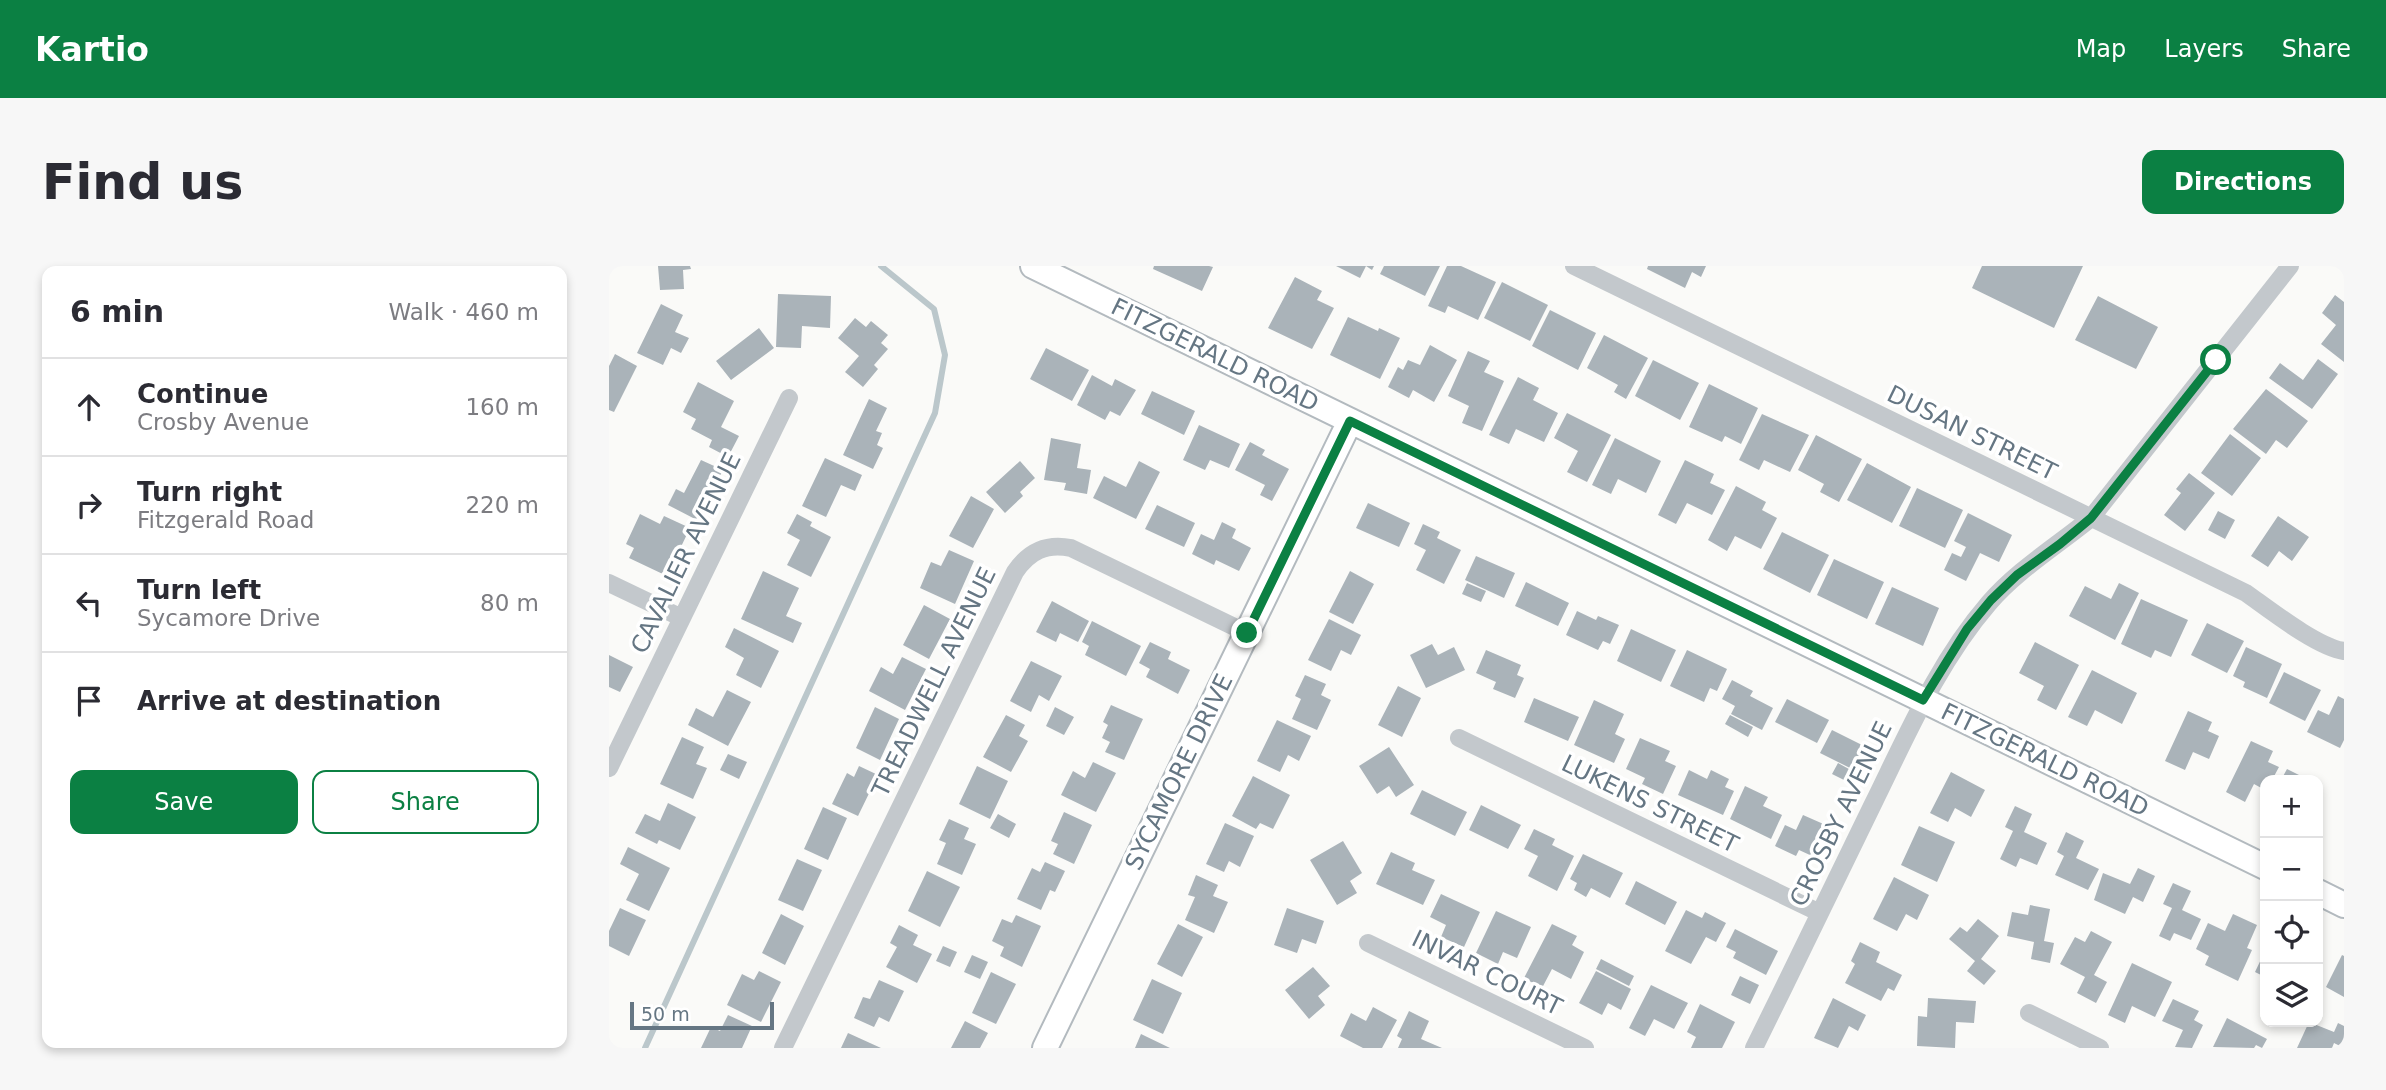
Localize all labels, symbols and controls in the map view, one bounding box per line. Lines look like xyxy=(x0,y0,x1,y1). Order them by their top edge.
text: Kartio xyxy=(35,30,149,69)
text: Map xyxy=(2076,35,2126,63)
text: Layers xyxy=(2164,35,2244,63)
text: Share xyxy=(2282,35,2351,63)
button: Directions xyxy=(2142,150,2344,214)
text: Find us xyxy=(42,154,243,211)
street label: FITZGERALD ROAD xyxy=(1107,293,1323,417)
text: 6 min xyxy=(70,294,164,329)
text: Walk · 460 m xyxy=(388,299,539,325)
route start xyxy=(2200,344,2231,375)
text: Continue xyxy=(137,379,268,409)
street label: DUSAN STREET xyxy=(1883,380,2062,486)
icon: ahead xyxy=(70,388,108,426)
text: 160 m xyxy=(465,394,539,420)
text: Crosby Avenue xyxy=(137,409,309,435)
street label: CAVALIER AVENUE xyxy=(625,448,747,658)
text: Turn right xyxy=(137,477,282,507)
icon: right xyxy=(70,486,108,524)
text: 220 m xyxy=(465,492,539,518)
text: Fitzgerald Road xyxy=(137,507,314,533)
street label: TREADWELL AVENUE xyxy=(866,563,1002,802)
text: Turn left xyxy=(137,575,261,605)
icon: left xyxy=(70,584,108,622)
text: 80 m xyxy=(480,590,539,616)
text: Sycamore Drive xyxy=(137,605,320,631)
route end xyxy=(1231,617,1262,648)
street label: SYCAMORE DRIVE xyxy=(1119,669,1239,875)
icon: arrive xyxy=(70,682,108,720)
text: Arrive at destination xyxy=(137,686,441,716)
street label: FITZGERALD ROAD xyxy=(1937,698,2153,822)
street label: CROSBY AVENUE xyxy=(1784,717,1898,911)
street label: LUKENS STREET xyxy=(1557,749,1743,859)
button: Save xyxy=(70,770,298,834)
button: Share xyxy=(312,770,539,834)
map controls xyxy=(2260,775,2323,1027)
button: + xyxy=(2260,775,2323,838)
button: − xyxy=(2260,838,2323,901)
button: locate xyxy=(2260,901,2323,964)
street label: INVAR COURT xyxy=(1407,925,1567,1022)
button: layers xyxy=(2260,964,2323,1027)
scale bar xyxy=(630,999,773,1031)
text: 50 m xyxy=(641,1003,690,1025)

